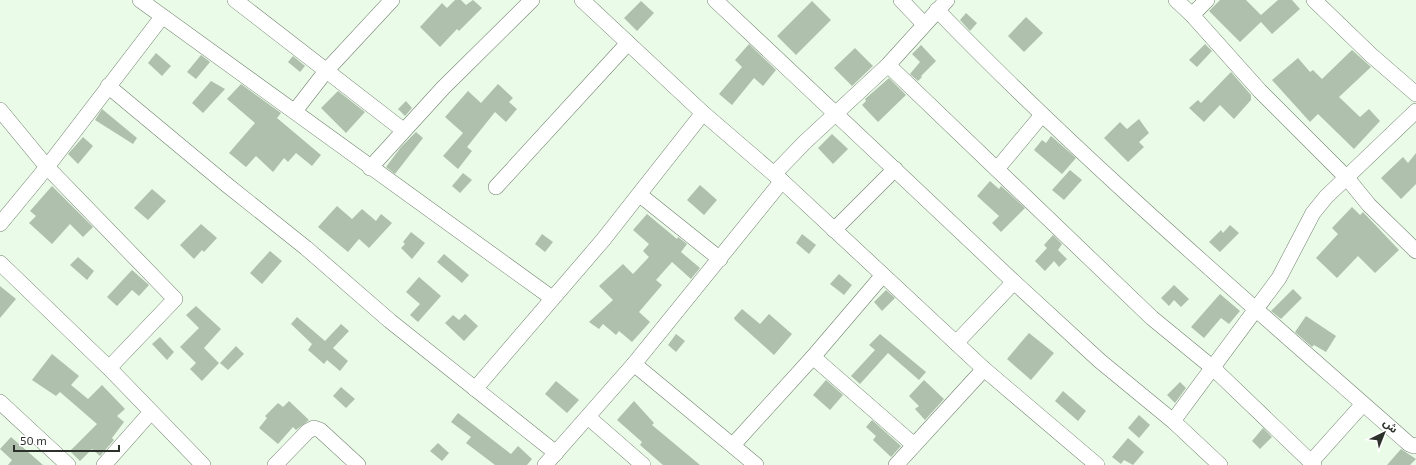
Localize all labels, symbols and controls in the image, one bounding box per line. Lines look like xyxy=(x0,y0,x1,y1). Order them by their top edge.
north arrow xyxy=(1364,413,1404,453)
text: ش xyxy=(1381,415,1401,436)
scale bar xyxy=(14,427,119,453)
text: 50 m xyxy=(20,433,47,447)

